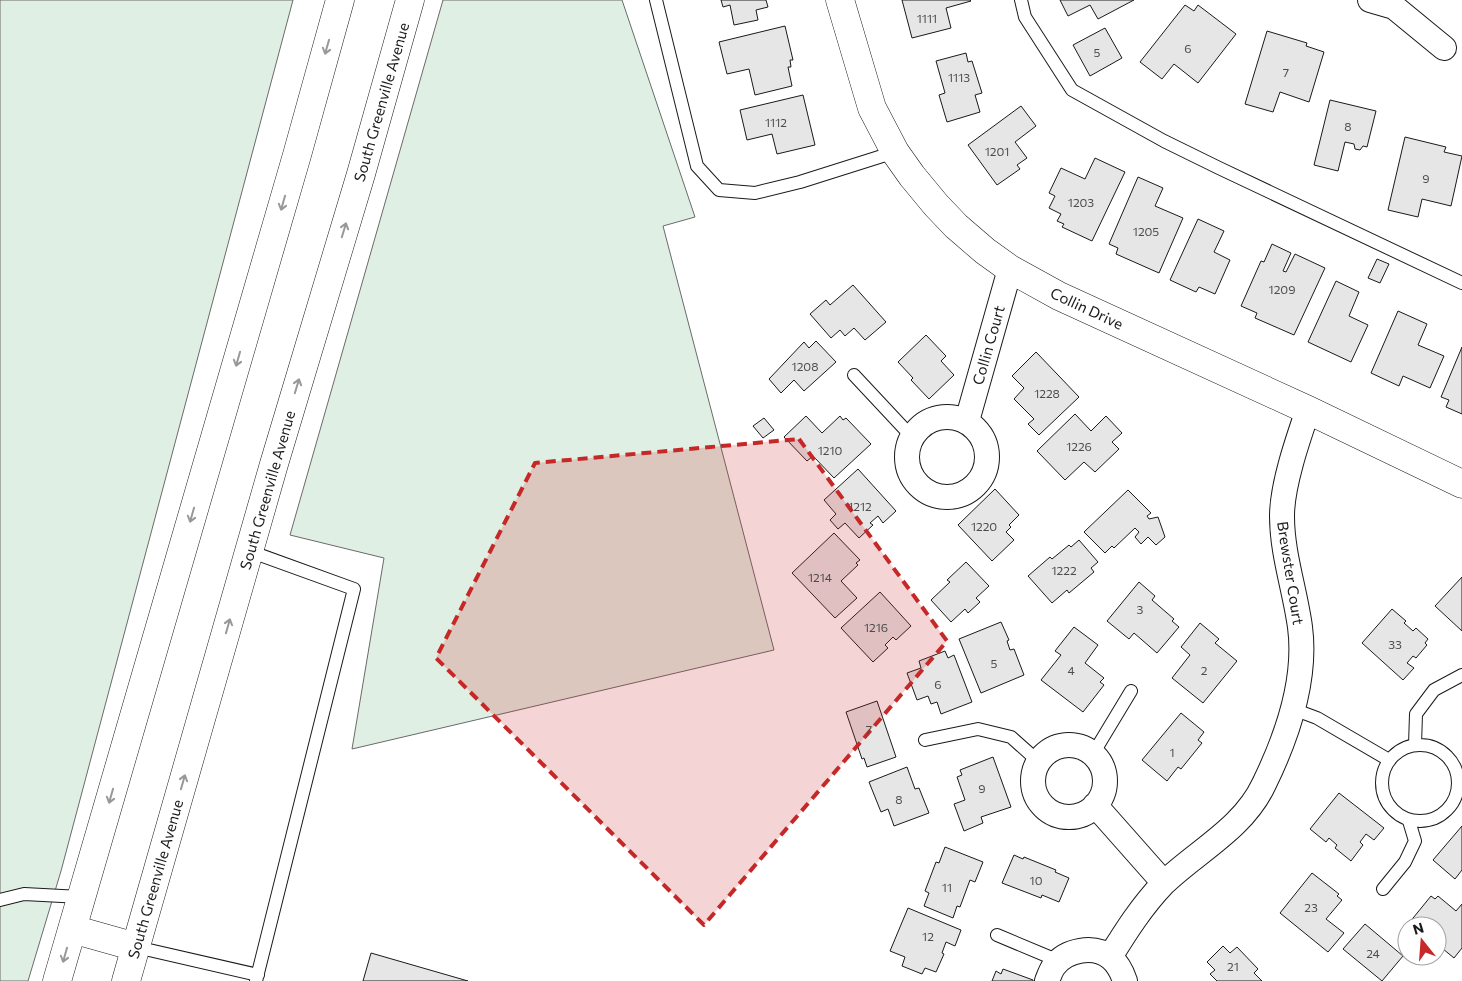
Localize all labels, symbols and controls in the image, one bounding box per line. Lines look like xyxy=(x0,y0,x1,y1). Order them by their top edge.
house number: 1111 xyxy=(917,11,937,25)
street label: South Greenville Avenue xyxy=(350,20,412,184)
one-way arrow xyxy=(322,39,331,55)
house number: 6 xyxy=(1184,41,1192,55)
house number: 5 xyxy=(1094,45,1101,59)
house number: 7 xyxy=(1283,65,1289,79)
house number: 1113 xyxy=(948,70,970,84)
house number: 1112 xyxy=(765,115,787,129)
house number: 8 xyxy=(1344,119,1352,133)
house number: 1201 xyxy=(985,144,1009,158)
house number: 9 xyxy=(1422,171,1430,185)
one-way arrow xyxy=(278,195,287,211)
house number: 1203 xyxy=(1068,195,1094,209)
one-way arrow xyxy=(340,223,350,239)
house number: 1205 xyxy=(1133,224,1159,238)
house number: 1209 xyxy=(1269,282,1295,296)
street label: Collin Drive xyxy=(1048,283,1126,333)
street label: Collin Court xyxy=(968,303,1008,387)
one-way arrow xyxy=(232,351,242,367)
house number: 1208 xyxy=(792,359,818,373)
one-way arrow xyxy=(293,378,303,394)
house number: 1228 xyxy=(1034,386,1060,400)
street label: South Greenville Avenue xyxy=(236,408,298,572)
house number: 1226 xyxy=(1066,439,1092,453)
house number: 1210 xyxy=(818,443,843,457)
house number: 1212 xyxy=(848,499,872,513)
one-way arrow xyxy=(187,507,197,523)
house number: 1220 xyxy=(971,519,997,533)
street label: Brewster Court xyxy=(1274,520,1308,626)
house number: 1222 xyxy=(1051,563,1077,577)
house number: 1214 xyxy=(808,570,832,584)
house number: 3 xyxy=(1137,602,1144,616)
one-way arrow xyxy=(223,618,233,634)
house number: 1216 xyxy=(864,620,888,634)
house number: 33 xyxy=(1388,637,1402,651)
house number: 5 xyxy=(991,656,998,670)
house number: 4 xyxy=(1067,663,1075,677)
house number: 2 xyxy=(1201,663,1208,677)
house number: 6 xyxy=(934,677,942,691)
house number: 7 xyxy=(866,722,872,736)
house number: 1 xyxy=(1169,745,1175,759)
one-way arrow xyxy=(179,774,188,790)
house number: 9 xyxy=(978,781,986,795)
one-way arrow xyxy=(106,787,116,803)
house number: 8 xyxy=(895,792,903,806)
street label: South Greenville Avenue xyxy=(124,797,186,961)
house number: 10 xyxy=(1030,873,1043,887)
house number: 11 xyxy=(942,880,952,894)
house number: 23 xyxy=(1304,900,1318,914)
north arrow xyxy=(1397,916,1447,966)
text: N xyxy=(1411,918,1426,938)
house number: 12 xyxy=(922,929,934,943)
one-way arrow xyxy=(59,946,69,962)
house number: 24 xyxy=(1366,946,1380,960)
house number: 21 xyxy=(1227,959,1239,973)

